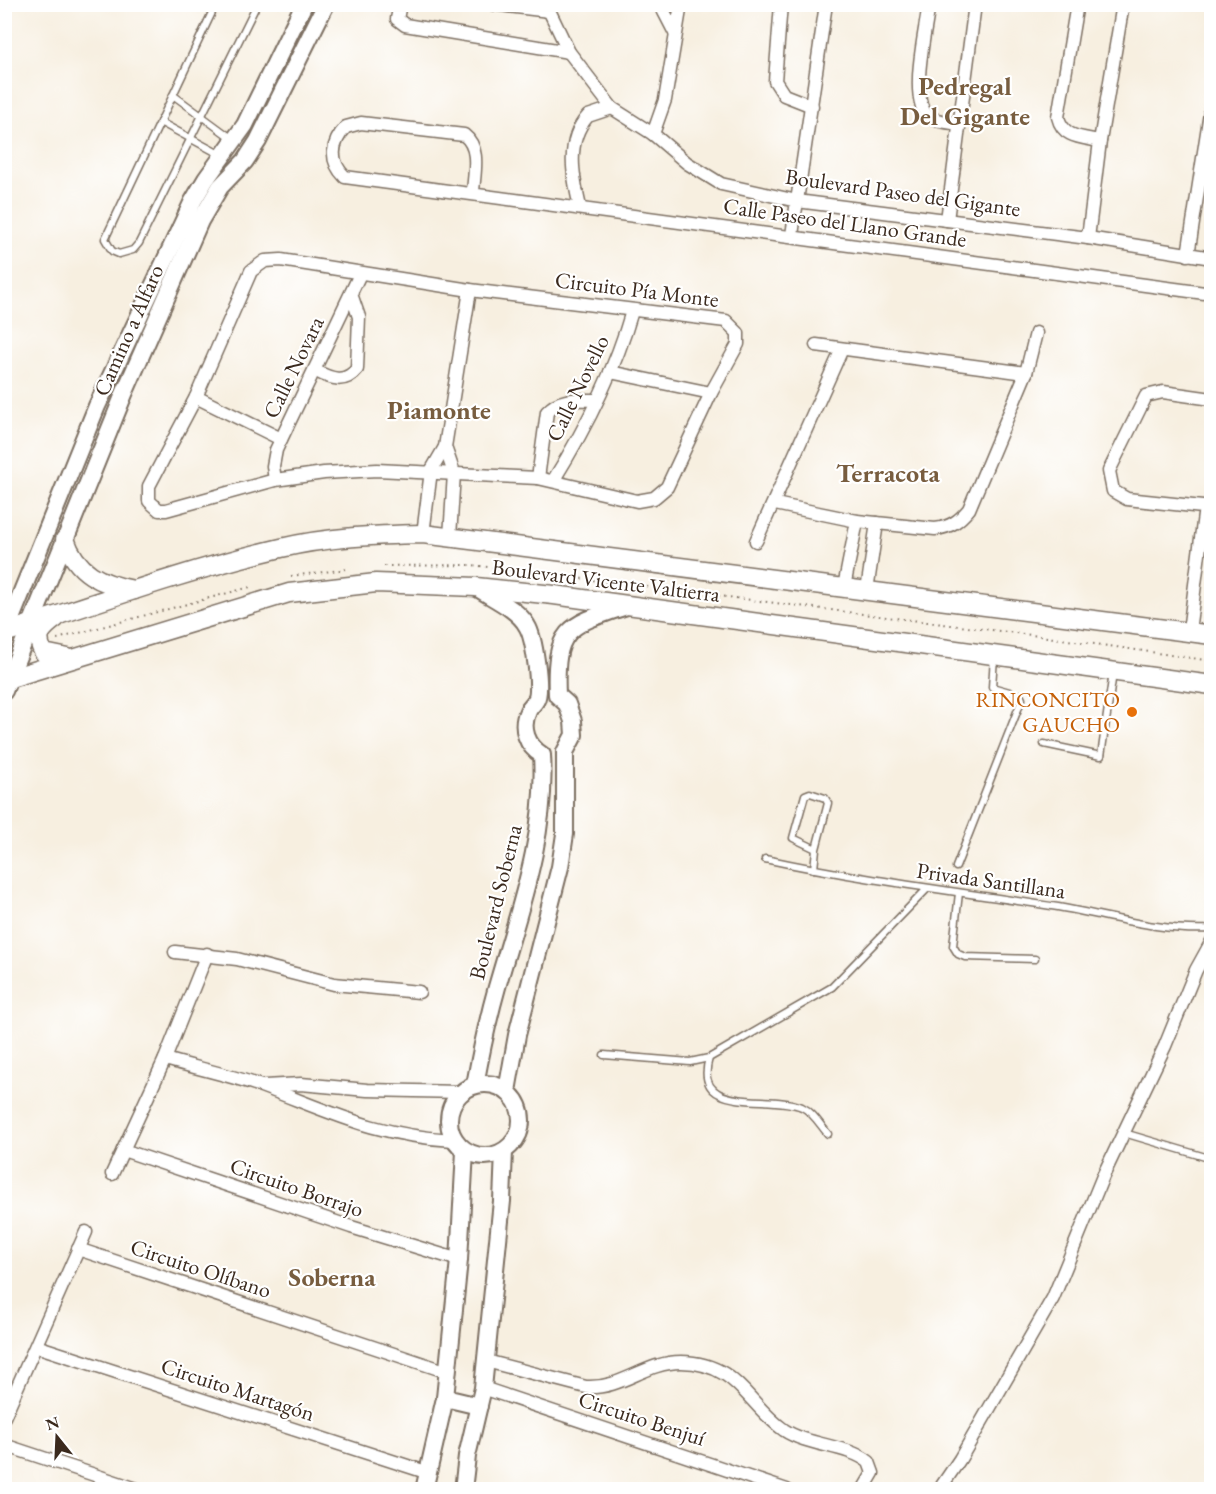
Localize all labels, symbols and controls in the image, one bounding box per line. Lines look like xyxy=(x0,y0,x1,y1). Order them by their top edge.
district label: Pedregal Del Gigante xyxy=(900,69,1030,133)
street label: Boulevard Paseo del Gigante xyxy=(784,162,1023,223)
street label: Calle Paseo del Llano Grande xyxy=(721,191,969,254)
street label: Camino a Alfaro xyxy=(87,260,170,400)
street label: Circuito Pía Monte xyxy=(553,265,721,314)
street label: Calle Novara xyxy=(256,311,331,423)
street label: Calle Novello xyxy=(539,330,616,446)
district label: Piamonte xyxy=(387,393,491,427)
district label: Terracota xyxy=(836,456,941,490)
street label: Boulevard Vicente Valtierra xyxy=(490,552,722,609)
place label: RINCONCITO GAUCHO xyxy=(975,685,1120,739)
marker: RINCONCITO GAUCHO xyxy=(1125,705,1139,719)
street label: Boulevard Soberna xyxy=(462,821,529,983)
street label: Privada Santillana xyxy=(915,856,1067,905)
street label: Circuito Borrajo xyxy=(226,1151,368,1224)
street label: Circuito Olíbano xyxy=(127,1232,275,1305)
district label: Soberna xyxy=(288,1260,376,1294)
street label: Circuito Martagón xyxy=(157,1351,319,1428)
street label: Circuito Benjuí xyxy=(575,1384,709,1453)
north arrow xyxy=(27,1407,87,1467)
text: N xyxy=(43,1411,62,1435)

